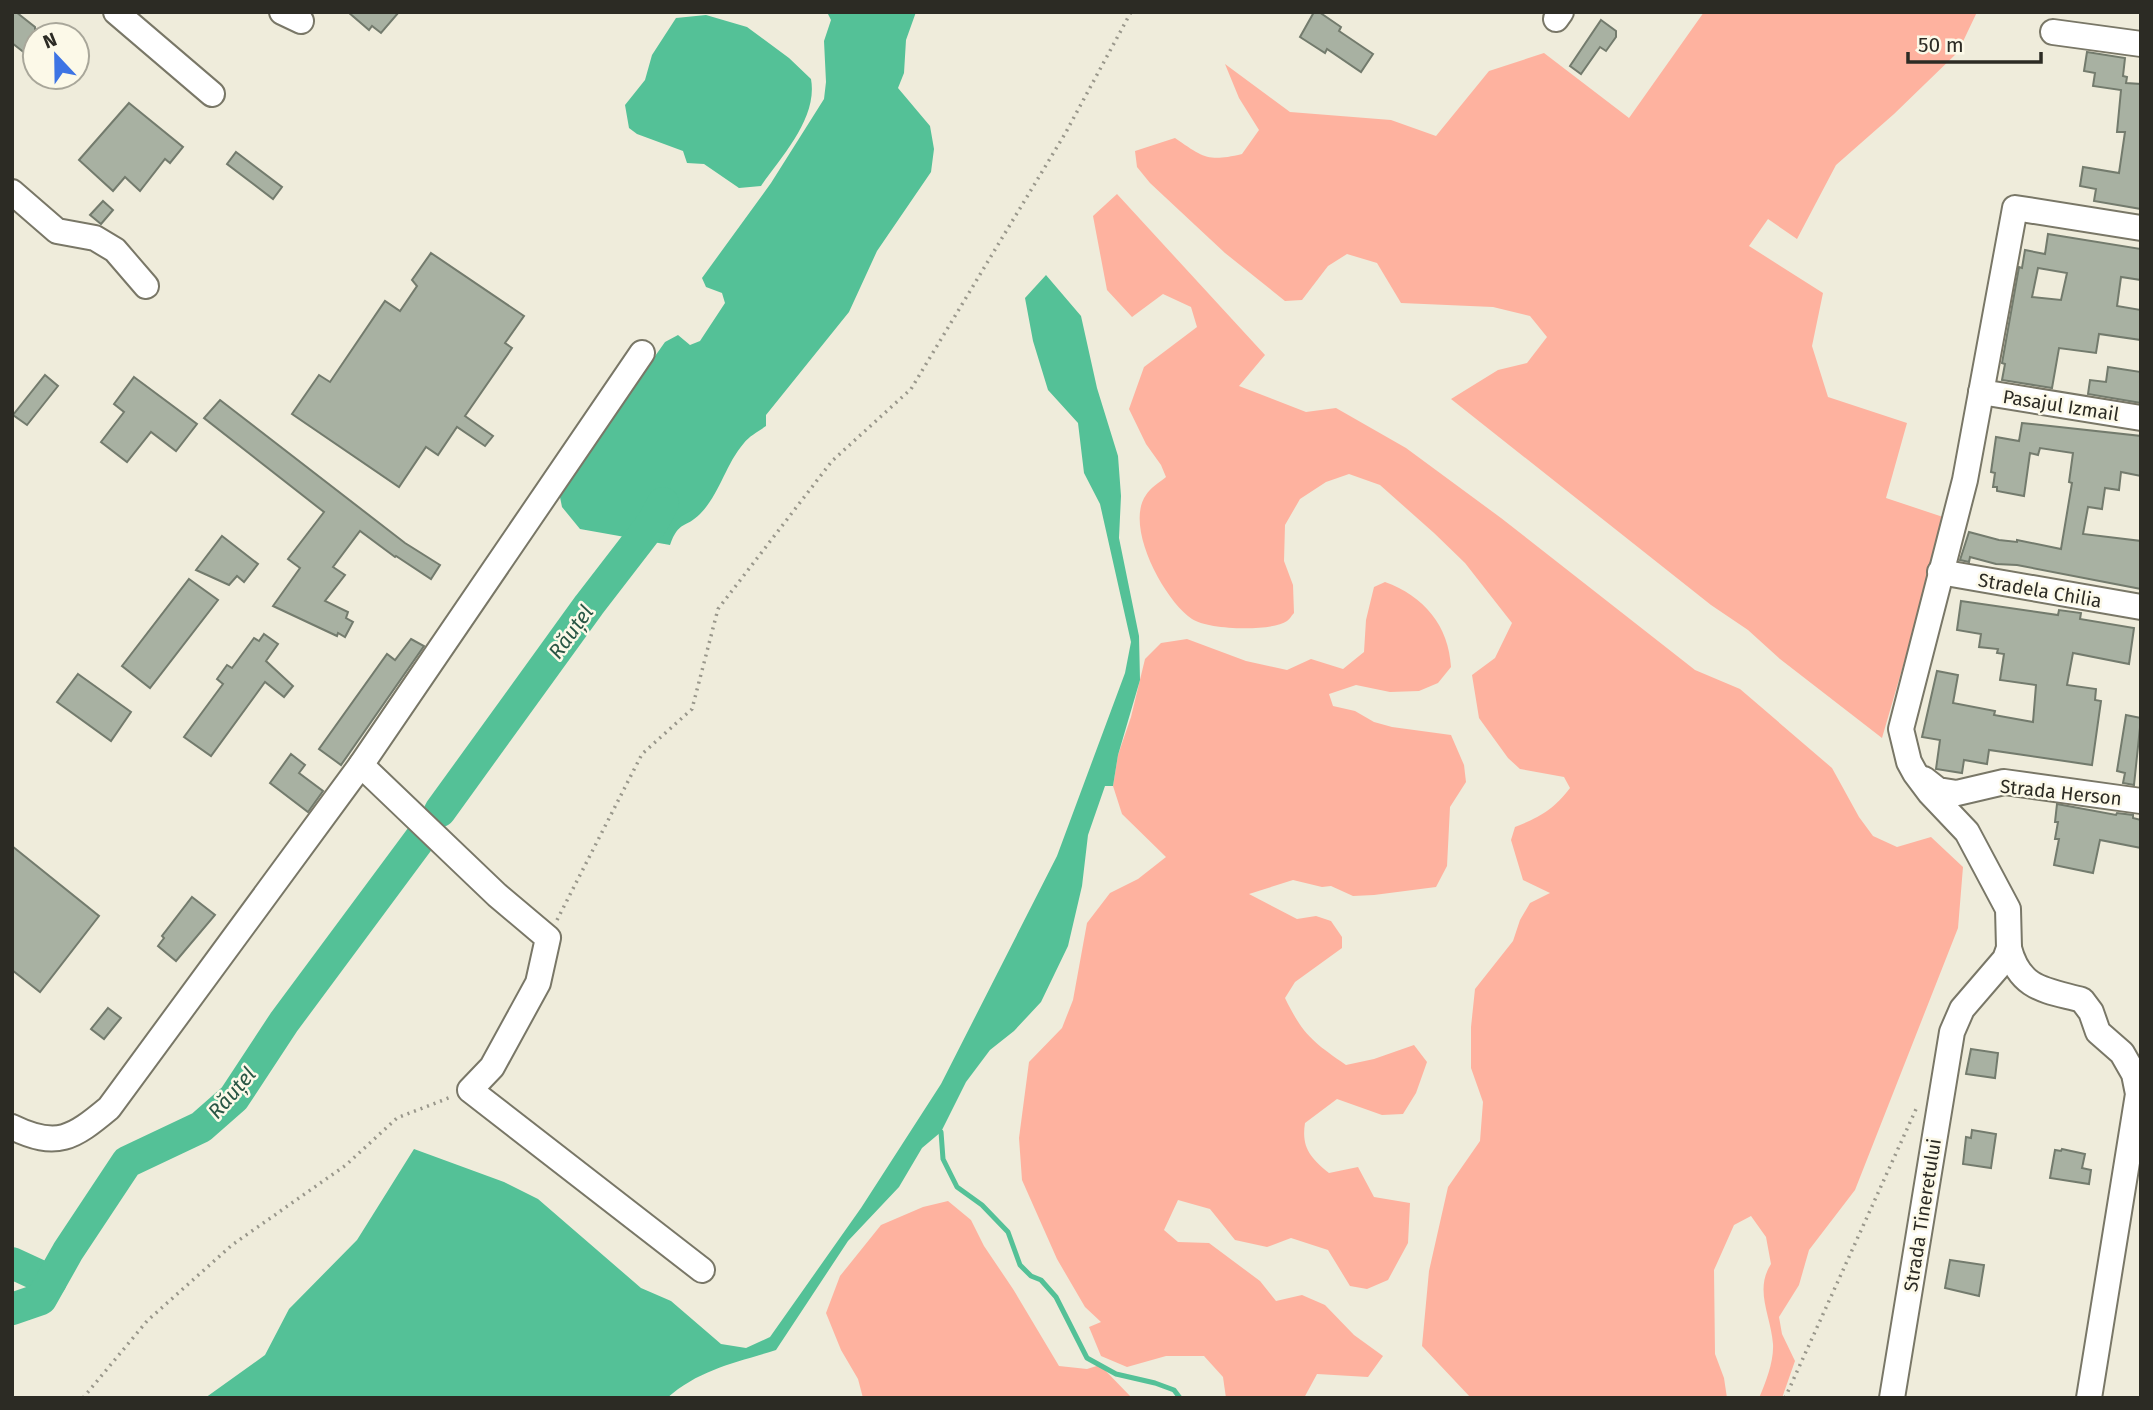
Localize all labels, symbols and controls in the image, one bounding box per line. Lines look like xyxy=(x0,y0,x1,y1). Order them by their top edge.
north arrow xyxy=(21,21,91,91)
scale bar xyxy=(1908,21,2041,65)
text: N xyxy=(40,28,60,54)
text: 50 m xyxy=(1918,32,1964,58)
street label: Pasajul Izmail xyxy=(2001,385,2121,426)
street label: Stradela Chilia xyxy=(1976,568,2103,613)
water label: Răuțel xyxy=(543,600,599,664)
street label: Strada Herson xyxy=(1999,775,2123,810)
water label: Răuțel xyxy=(202,1062,262,1124)
street label: Strada Tineretului xyxy=(1899,1137,1946,1293)

